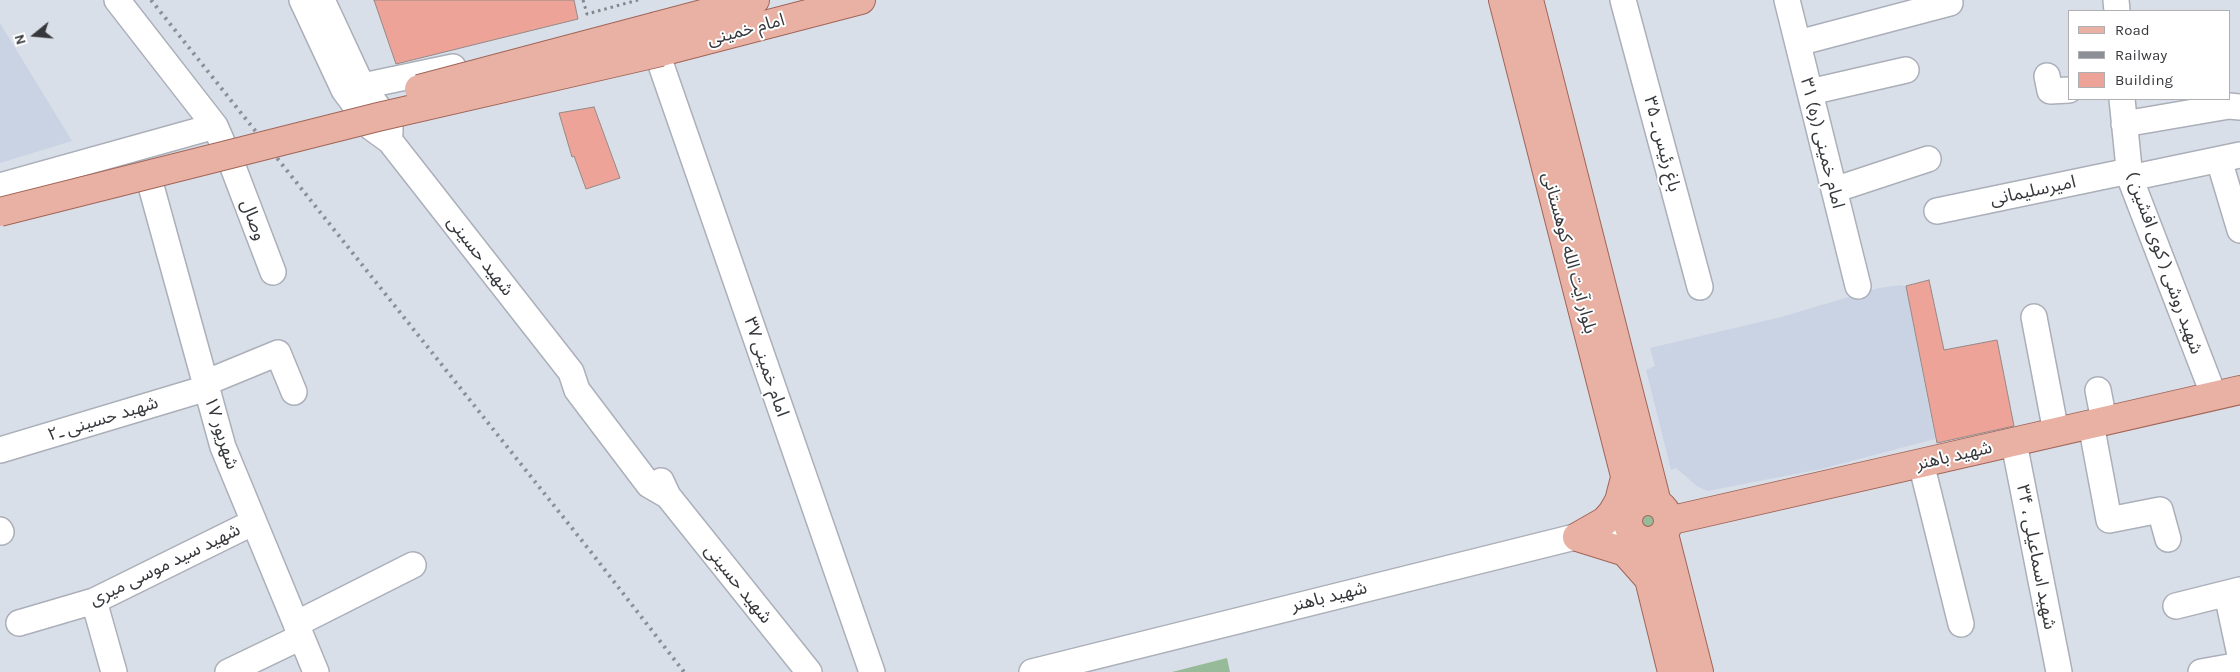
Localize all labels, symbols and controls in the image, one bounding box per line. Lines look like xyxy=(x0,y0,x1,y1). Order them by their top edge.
street label: امام خمینی xyxy=(705,9,787,51)
north arrow xyxy=(10,10,60,60)
legend xyxy=(2068,10,2230,100)
text: Road xyxy=(2115,21,2150,39)
text: N xyxy=(11,32,30,47)
text: Railway xyxy=(2115,46,2167,64)
text: Building xyxy=(2115,71,2173,89)
street label: امام خمینی (ره) ۳۱ xyxy=(1795,75,1849,211)
street label: باغ رئیس ـ ۳۵ xyxy=(1639,94,1685,194)
street label: شهید روشی ( کوی افشین ) xyxy=(2121,169,2207,357)
street label: بلوار آیت الله کوهستانی xyxy=(1537,170,1601,336)
street label: امیرسلیمانی xyxy=(1988,171,2078,211)
street label: وصال xyxy=(235,197,271,243)
street label: شهید حسینی xyxy=(442,212,518,300)
street label: امام خمینی ۳۷ xyxy=(739,314,793,420)
street label: شهبد حسینی ـ۲ xyxy=(45,392,161,446)
street label: ۱۷ شهریور xyxy=(199,394,243,472)
street label: شهید باهنر xyxy=(1914,437,1994,475)
street label: شهید اسماعیلی ، ۳۴ xyxy=(2011,483,2061,631)
street label: شهید سید موسی میری xyxy=(86,519,244,611)
street label: شهید حسینی xyxy=(699,540,777,628)
street label: شهید باهنر xyxy=(1289,577,1369,617)

